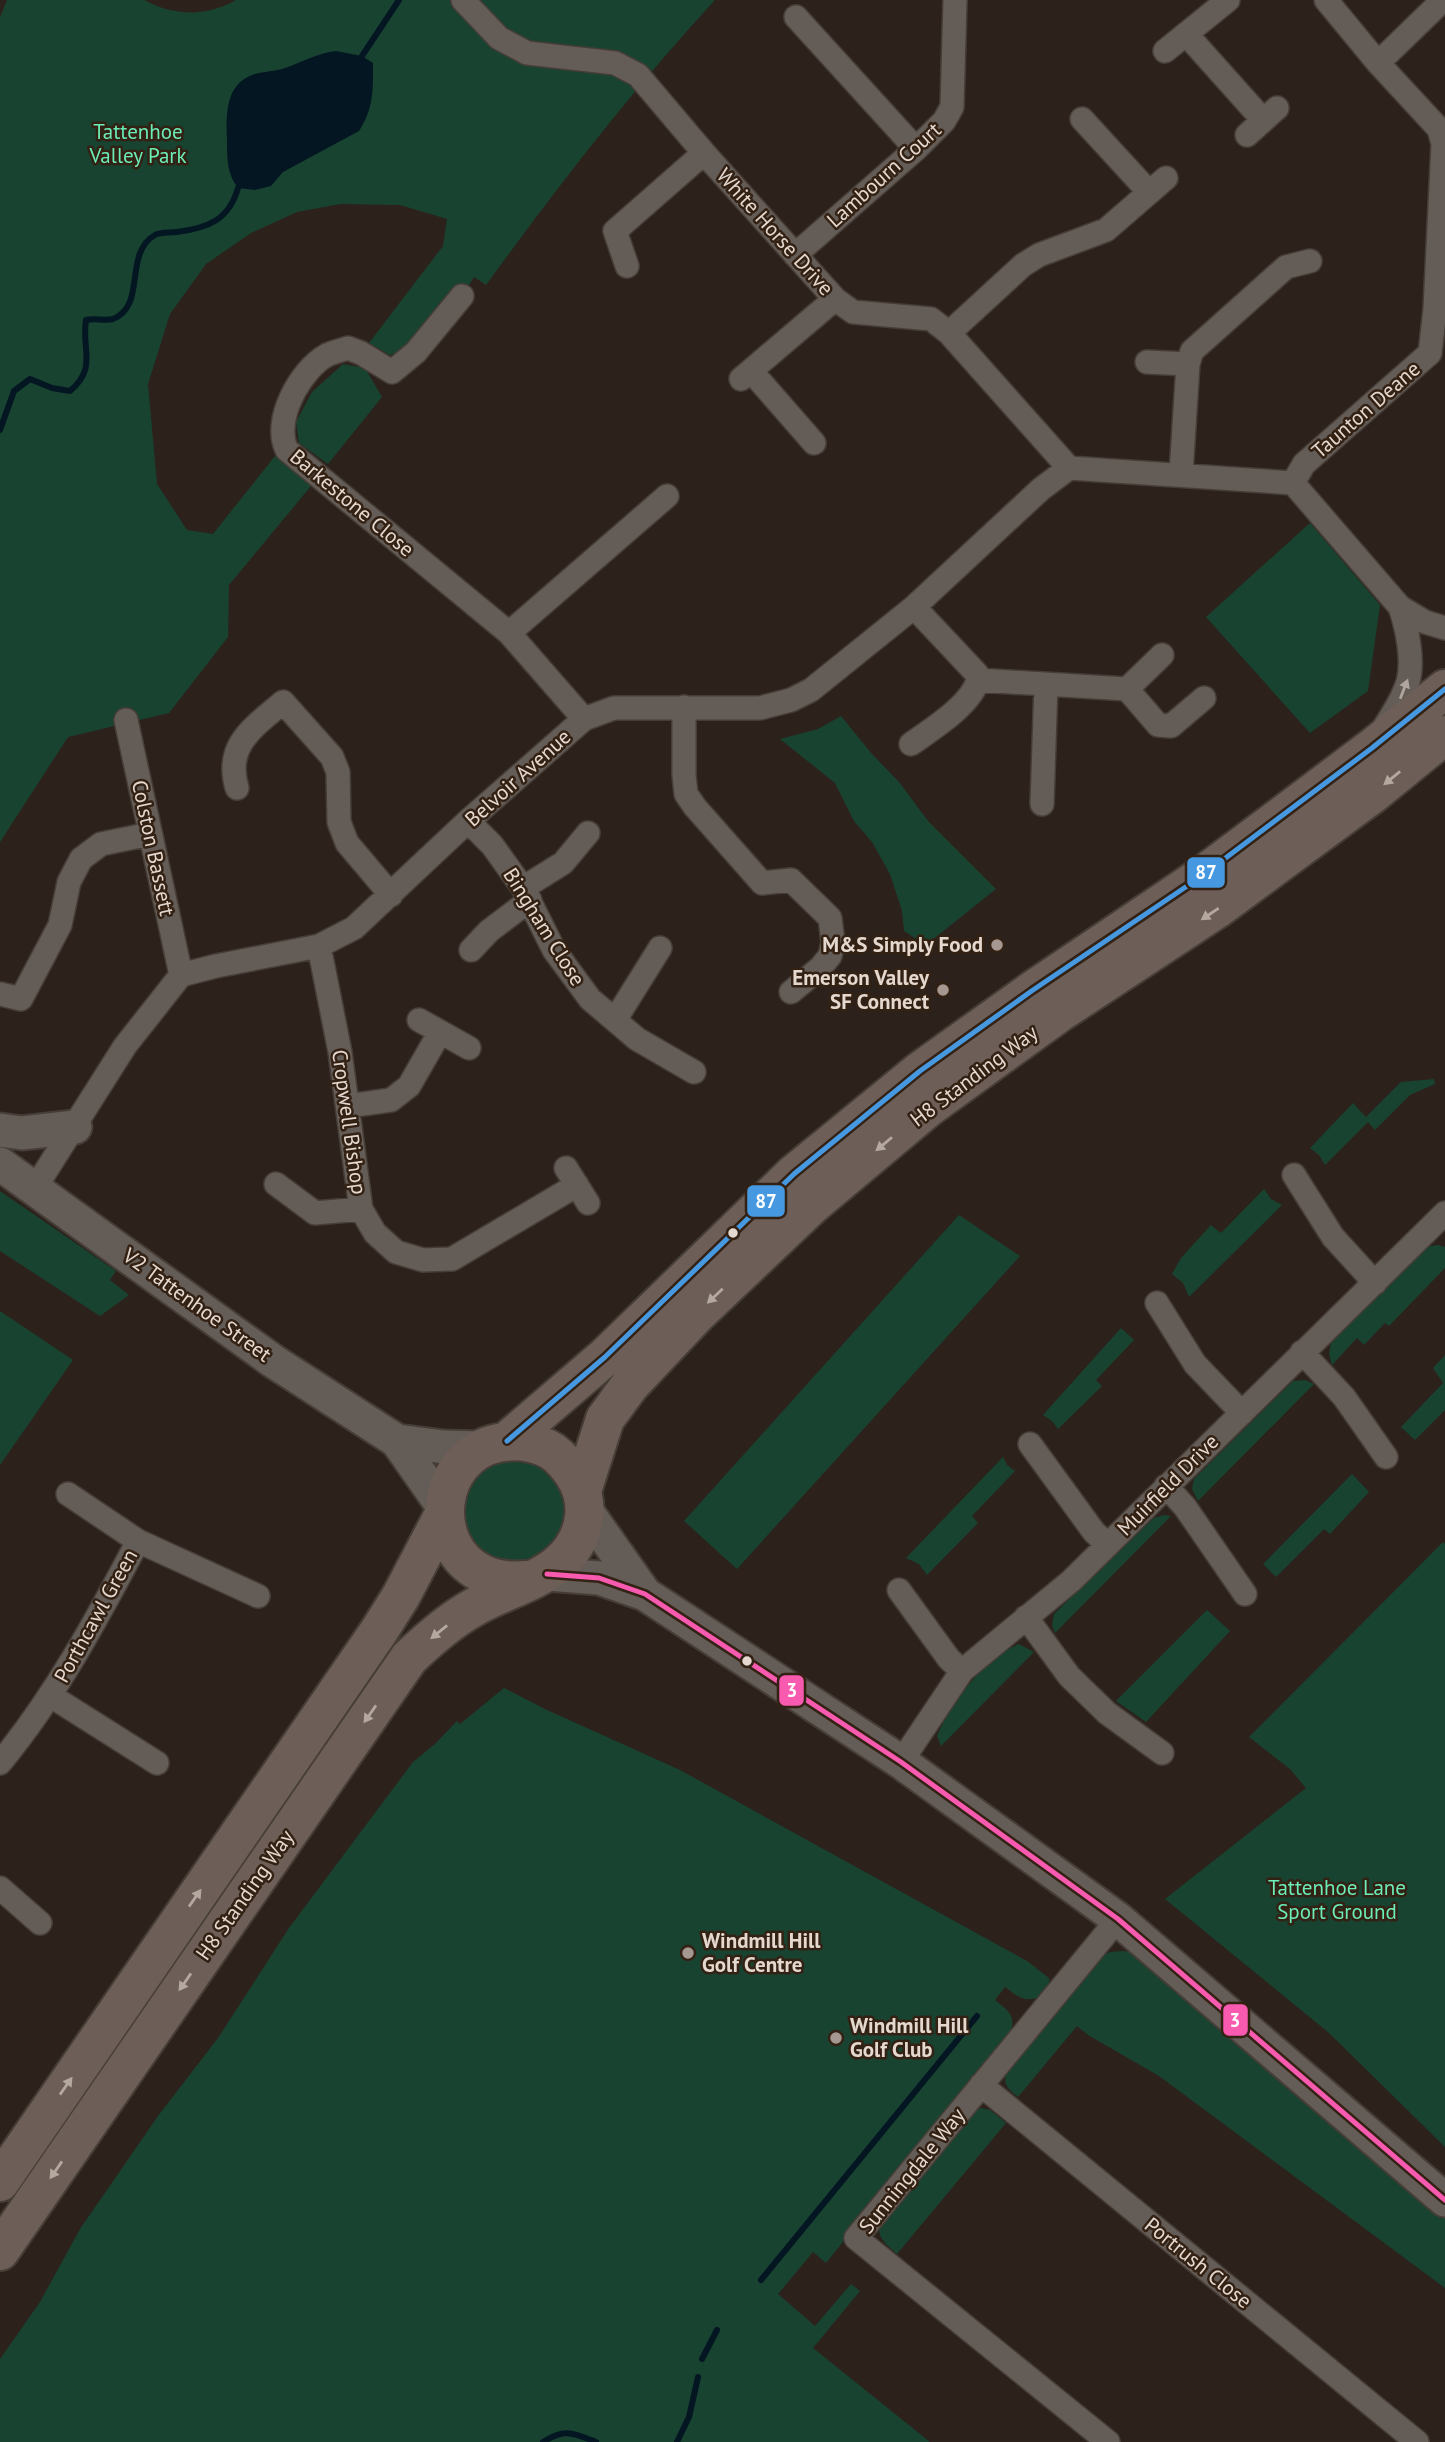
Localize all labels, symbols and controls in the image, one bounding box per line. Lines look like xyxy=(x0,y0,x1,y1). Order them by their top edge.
street label: Lambourn Court xyxy=(821,116,946,233)
park label: Tattenhoe Valley Park xyxy=(88,118,187,169)
street label: White Horse Drive xyxy=(711,162,840,301)
street label: Taunton Deane xyxy=(1306,355,1425,464)
street label: Barkestone Close xyxy=(285,443,420,562)
one-way arrow xyxy=(1399,678,1410,699)
street label: Belvoir Avenue xyxy=(459,723,576,832)
one-way arrow xyxy=(1384,770,1401,785)
street label: Colston Bassett xyxy=(126,778,181,918)
line badge: 87 xyxy=(1186,856,1226,889)
text: 87 xyxy=(1195,860,1217,884)
street label: Bingham Close xyxy=(497,863,591,991)
one-way arrow xyxy=(1201,907,1219,921)
place label: M&S Simply Food xyxy=(822,931,983,958)
marker: M&S Simply Food xyxy=(989,937,1005,953)
place label: Emerson Valley SF Connect xyxy=(792,964,930,1015)
marker: Emerson Valley SF Connect xyxy=(935,982,951,998)
street label: H8 Standing Way xyxy=(904,1019,1043,1132)
street label: Cropwell Bishop xyxy=(326,1048,373,1196)
one-way arrow xyxy=(876,1137,894,1152)
line badge: 87 xyxy=(746,1184,786,1218)
text: 87 xyxy=(755,1189,777,1213)
unlabelled marker xyxy=(726,1226,740,1240)
street label: V2 Tattenhoe Street xyxy=(117,1241,277,1368)
one-way arrow xyxy=(707,1288,724,1304)
street label: Muirfield Drive xyxy=(1111,1428,1224,1541)
street label: Porthcawl Green xyxy=(48,1544,143,1687)
one-way arrow xyxy=(430,1624,447,1639)
unlabelled marker xyxy=(740,1654,754,1668)
line badge: 3 xyxy=(778,1674,805,1707)
text: 3 xyxy=(787,1678,797,1702)
one-way arrow xyxy=(363,1705,377,1723)
street label: H8 Standing Way xyxy=(190,1824,300,1965)
park label: Tattenhoe Lane Sport Ground xyxy=(1268,1874,1406,1925)
one-way arrow xyxy=(188,1889,202,1907)
place label: Windmill Hill Golf Centre xyxy=(702,1927,821,1978)
marker: Windmill Hill Golf Centre xyxy=(680,1945,696,1961)
one-way arrow xyxy=(178,1973,192,1991)
line badge: 3 xyxy=(1222,2003,1249,2037)
text: 3 xyxy=(1230,2008,1240,2032)
place label: Windmill Hill Golf Club xyxy=(850,2012,969,2063)
marker: Windmill Hill Golf Club xyxy=(828,2030,844,2046)
one-way arrow xyxy=(60,2076,73,2095)
street label: Sunningdale Way xyxy=(853,2102,971,2239)
one-way arrow xyxy=(50,2160,63,2179)
street label: Portrush Close xyxy=(1139,2211,1257,2314)

